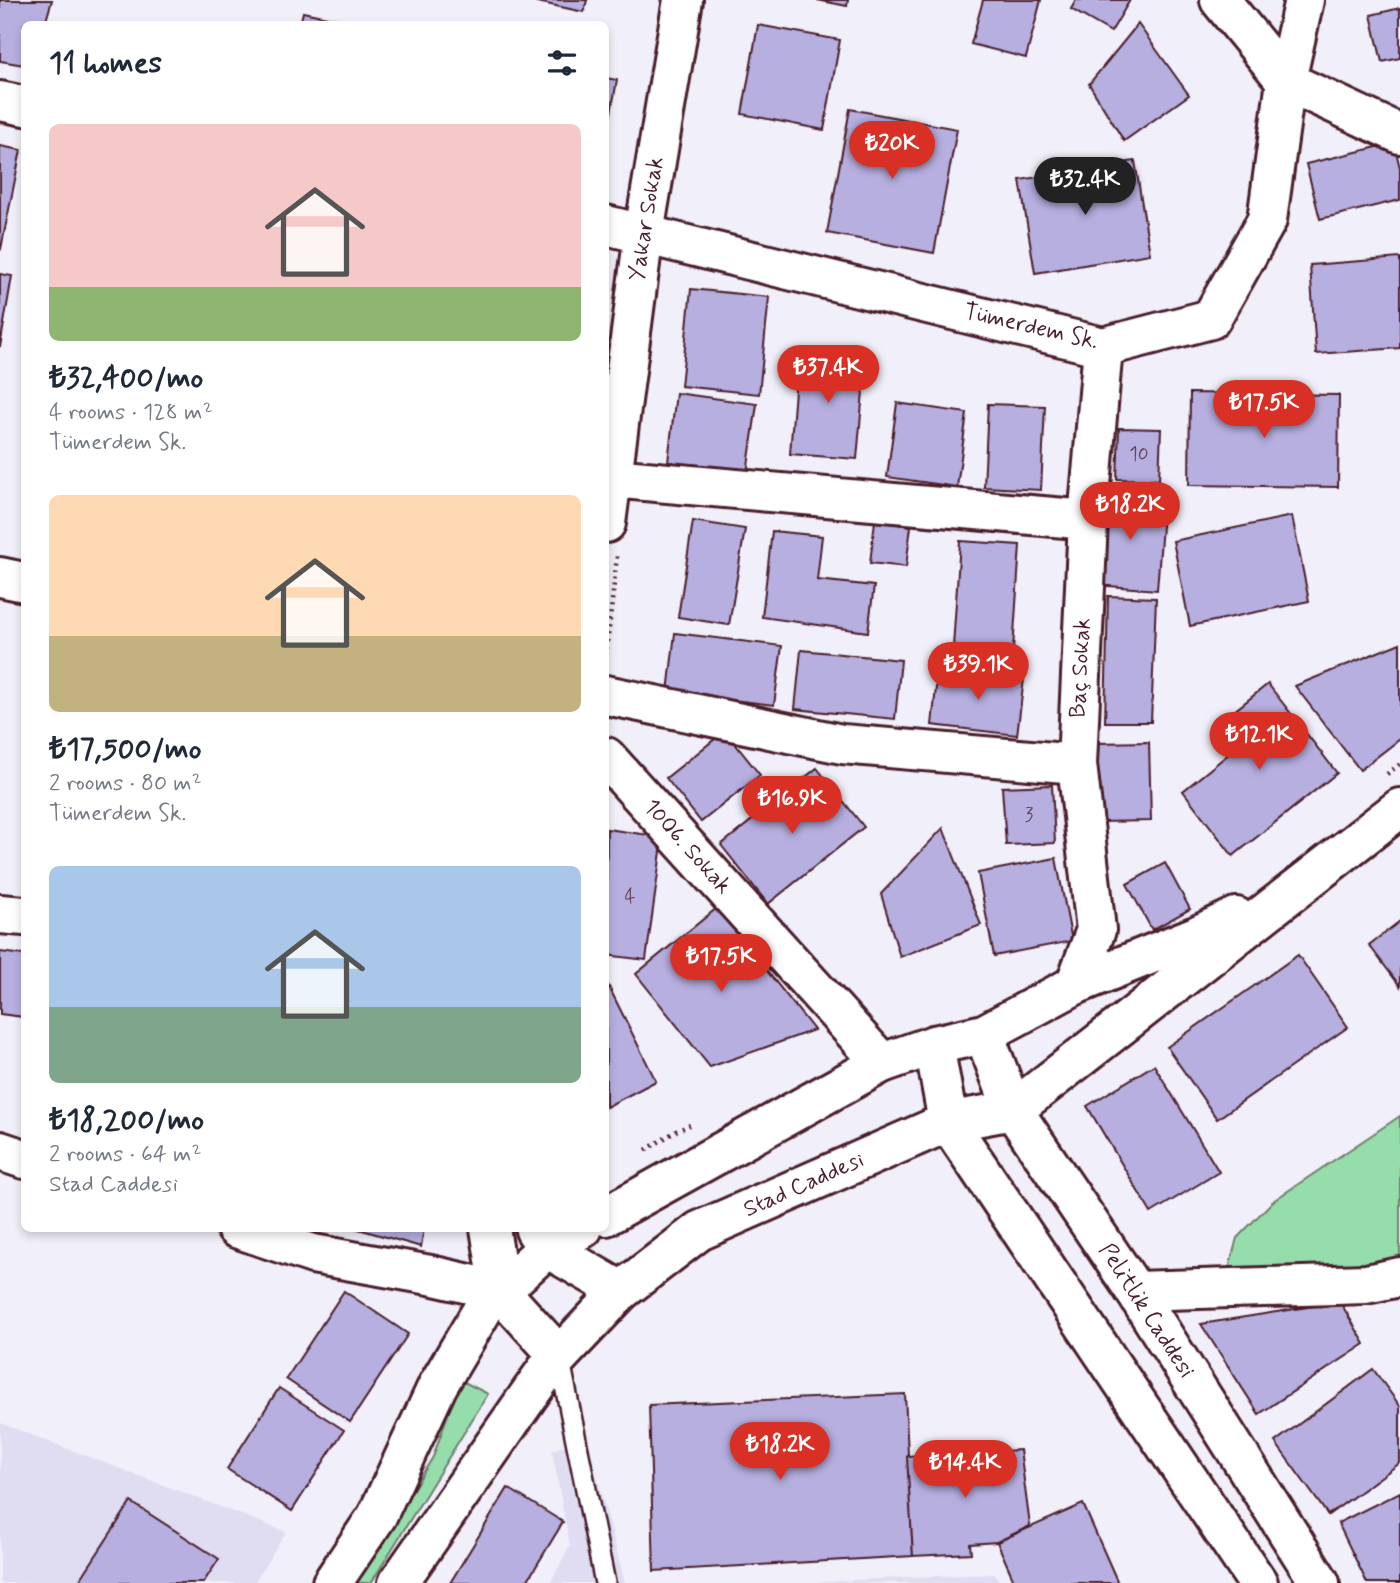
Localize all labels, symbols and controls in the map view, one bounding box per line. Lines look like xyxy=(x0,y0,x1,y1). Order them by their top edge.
text: 11 homes xyxy=(49,44,162,83)
icon: filters xyxy=(543,44,581,82)
pin: ₺20K xyxy=(851,122,933,181)
text: ₺20K xyxy=(865,129,919,159)
street label: Yakar Sokak xyxy=(622,155,672,283)
pin: ₺32.4K xyxy=(1028,158,1142,217)
text: ₺32.4K xyxy=(1050,165,1120,195)
icon: home xyxy=(252,169,378,295)
street label: Tümerdem Sk. xyxy=(961,297,1101,357)
pin: ₺37.4K xyxy=(771,346,885,405)
text: ₺37.4K xyxy=(793,353,863,383)
text: ₺32,400/mo xyxy=(49,359,203,398)
pin: ₺17.5K xyxy=(1207,380,1321,440)
text: ₺17.5K xyxy=(1229,388,1299,418)
text: 4 rooms · 128 m² xyxy=(49,398,213,428)
text: Tümerdem Sk. xyxy=(49,428,186,458)
house number: 10 xyxy=(1129,442,1149,467)
pin: ₺18.2K xyxy=(1073,482,1187,542)
text: ₺18.2K xyxy=(1096,490,1164,520)
icon: home xyxy=(252,540,378,666)
street label: Baç Sokak xyxy=(1063,617,1099,719)
pin: ₺39.1K xyxy=(921,642,1035,702)
text: ₺39.1K xyxy=(944,650,1012,680)
pin: ₺12.1K xyxy=(1202,712,1316,772)
text: ₺12.1K xyxy=(1226,720,1292,750)
text: ₺17,500/mo xyxy=(49,730,202,769)
text: 2 rooms · 80 m² xyxy=(49,769,202,799)
pin: ₺16.9K xyxy=(735,776,849,836)
text: ₺16.9K xyxy=(758,784,826,814)
street label: 1006. Sokak xyxy=(636,793,738,901)
text: Tümerdem Sk. xyxy=(49,799,186,829)
house number: 3 xyxy=(1025,803,1034,828)
house number: 4 xyxy=(624,885,636,910)
icon: home xyxy=(252,911,378,1037)
pin: ₺17.5K xyxy=(664,934,778,994)
text: ₺17.5K xyxy=(686,942,756,972)
text: ₺18,200/mo xyxy=(49,1101,204,1140)
text: 2 rooms · 64 m² xyxy=(49,1140,201,1170)
street label: Stad Caddesi xyxy=(739,1145,869,1225)
text: Stad Caddesi xyxy=(49,1170,178,1200)
street label: Pelitlik Caddesi xyxy=(1091,1238,1201,1384)
pin: ₺18.2K xyxy=(723,1422,837,1482)
text: ₺18.2K xyxy=(746,1430,814,1460)
pin: ₺14.4K xyxy=(908,1440,1022,1500)
text: ₺14.4K xyxy=(929,1448,1001,1478)

